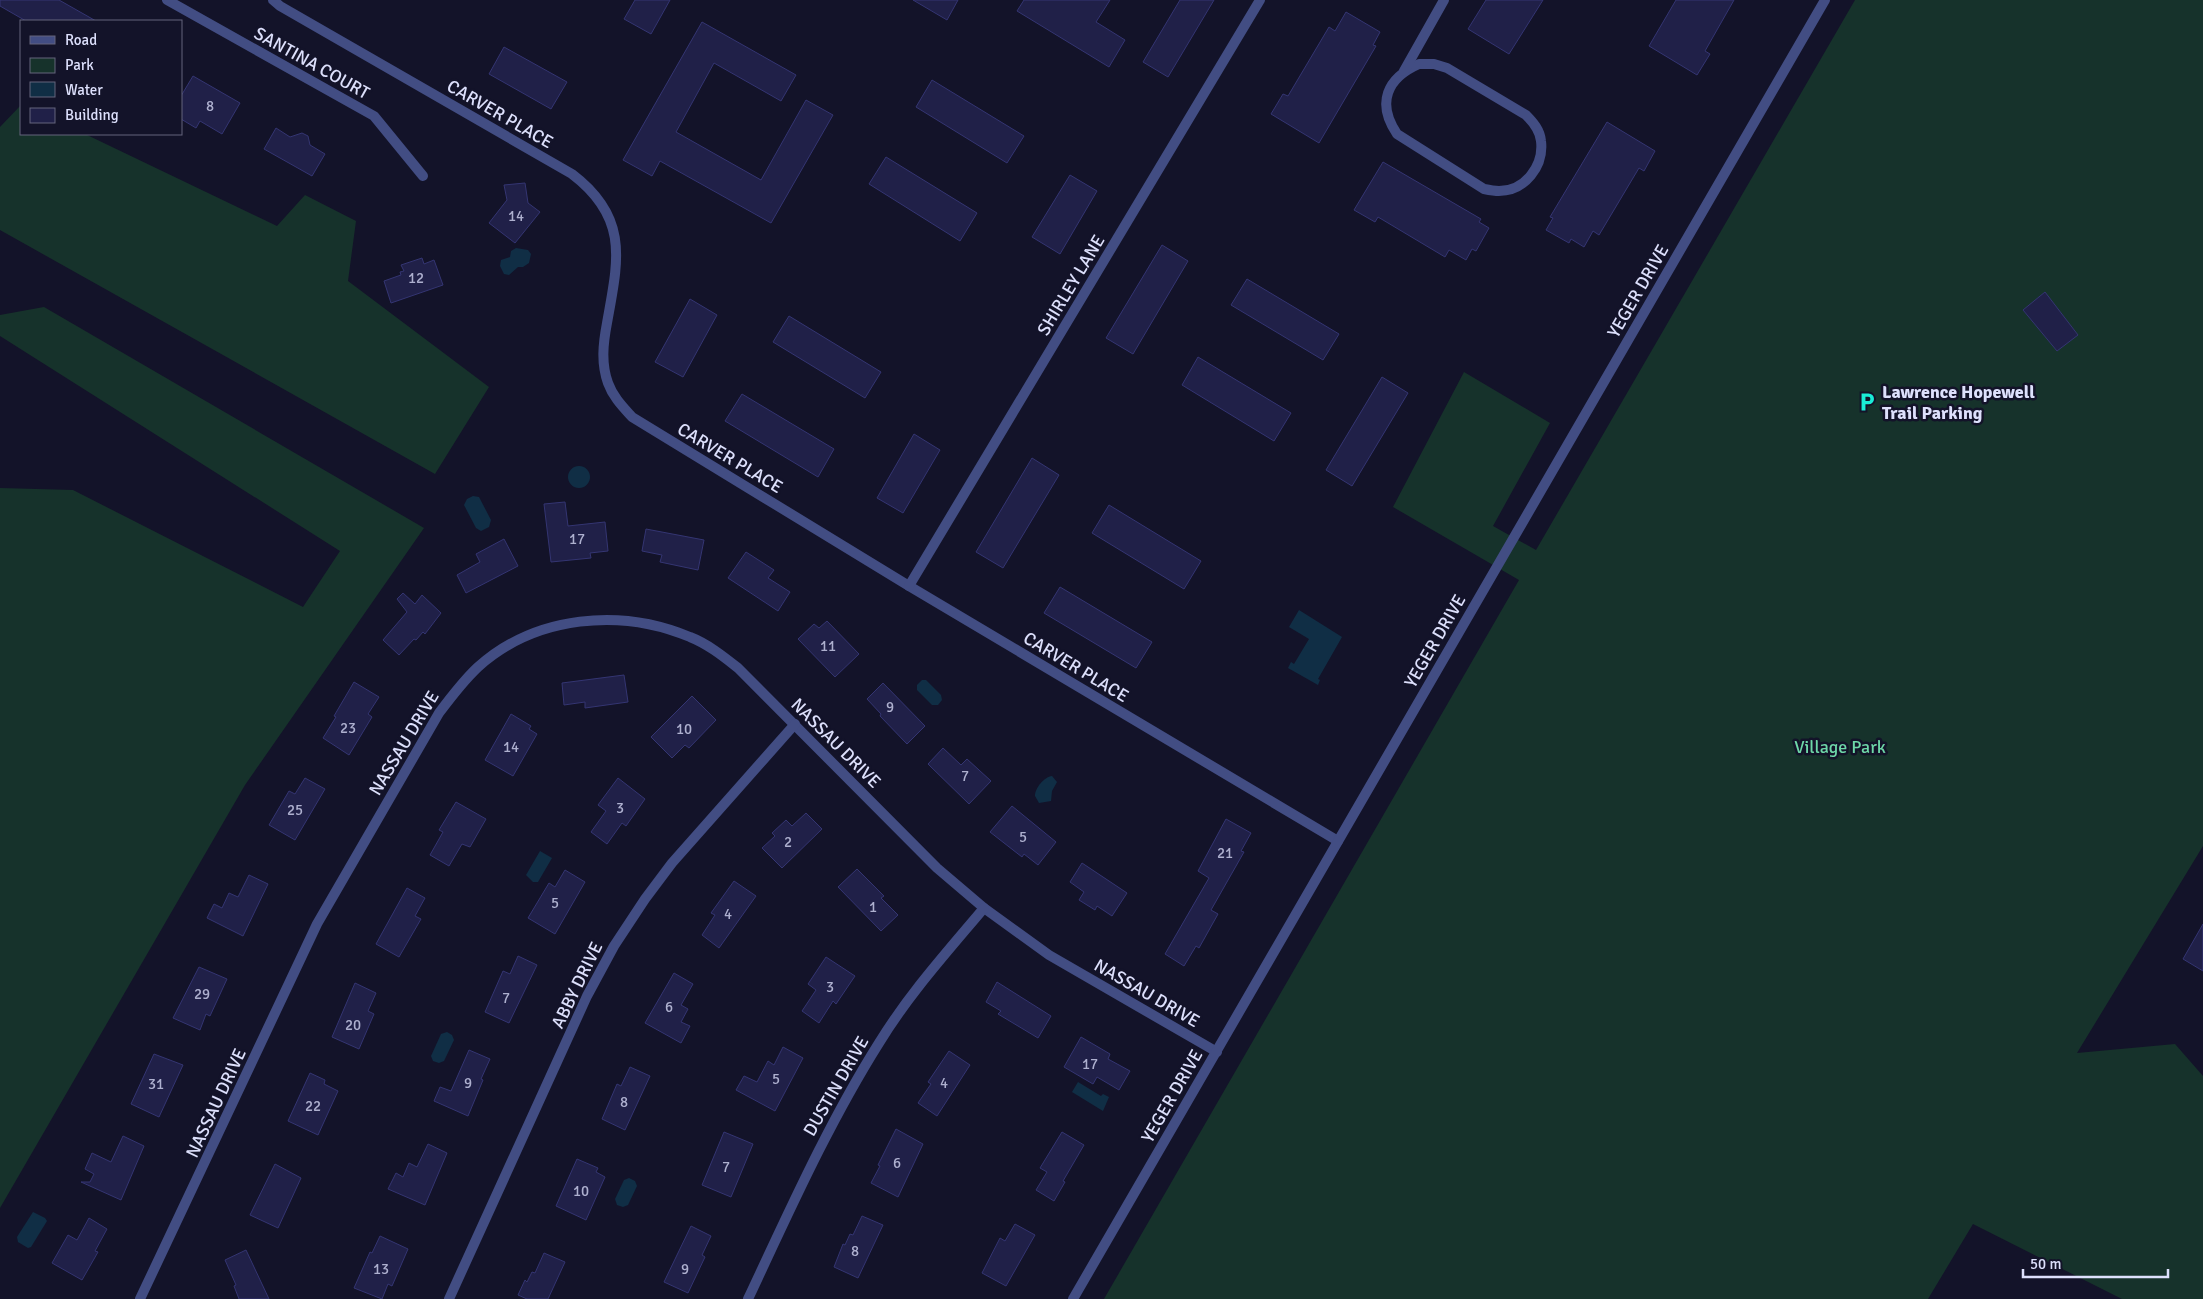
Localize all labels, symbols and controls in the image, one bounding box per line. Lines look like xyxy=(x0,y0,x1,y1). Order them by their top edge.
legend xyxy=(20,20,182,135)
street label: SANTINA COURT xyxy=(250,22,374,104)
text: Road xyxy=(65,31,97,49)
text: Park xyxy=(65,56,94,74)
street label: CARVER PLACE xyxy=(443,75,557,153)
text: Water xyxy=(65,81,103,99)
house number: 8 xyxy=(206,97,214,115)
text: Building xyxy=(65,106,119,124)
house number: 14 xyxy=(508,207,524,225)
street label: SHIRLEY LANE xyxy=(1032,231,1110,339)
street label: YEGER DRIVE xyxy=(1602,240,1674,342)
house number: 12 xyxy=(408,269,424,287)
place label: Lawrence Hopewell Trail Parking xyxy=(1882,381,2035,424)
parking icon: Lawrence Hopewell Trail Parking xyxy=(1856,391,1878,413)
street label: CARVER PLACE xyxy=(673,418,787,498)
house number: 17 xyxy=(569,530,585,548)
street label: YEGER DRIVE xyxy=(1399,590,1471,692)
street label: CARVER PLACE xyxy=(1019,627,1133,707)
house number: 11 xyxy=(820,637,836,655)
street label: NASSAU DRIVE xyxy=(364,687,444,799)
street label: NASSAU DRIVE xyxy=(786,693,886,793)
house number: 9 xyxy=(886,698,894,716)
house number: 23 xyxy=(340,719,356,737)
house number: 10 xyxy=(676,720,692,738)
park label: Village Park xyxy=(1794,736,1886,758)
house number: 14 xyxy=(503,738,519,756)
house number: 7 xyxy=(961,767,969,785)
house number: 3 xyxy=(616,799,624,817)
house number: 25 xyxy=(287,801,303,819)
house number: 5 xyxy=(1019,828,1027,846)
house number: 2 xyxy=(784,833,792,851)
house number: 21 xyxy=(1217,844,1233,862)
house number: 5 xyxy=(551,894,559,912)
house number: 1 xyxy=(869,898,877,916)
house number: 4 xyxy=(724,905,732,923)
street label: ABBY DRIVE xyxy=(547,938,607,1032)
street label: NASSAU DRIVE xyxy=(1090,954,1204,1032)
house number: 3 xyxy=(826,978,834,996)
house number: 29 xyxy=(194,985,210,1003)
house number: 7 xyxy=(502,989,510,1007)
house number: 6 xyxy=(665,998,673,1016)
house number: 20 xyxy=(345,1016,361,1034)
street label: DUSTIN DRIVE xyxy=(799,1032,873,1140)
street label: NASSAU DRIVE xyxy=(181,1045,251,1161)
street label: YEGER DRIVE xyxy=(1136,1045,1208,1147)
house number: 17 xyxy=(1082,1055,1098,1073)
house number: 5 xyxy=(772,1070,780,1088)
house number: 9 xyxy=(464,1074,472,1092)
house number: 4 xyxy=(940,1074,948,1092)
house number: 31 xyxy=(148,1075,164,1093)
house number: 8 xyxy=(620,1093,628,1111)
house number: 22 xyxy=(305,1097,321,1115)
house number: 6 xyxy=(893,1154,901,1172)
house number: 7 xyxy=(722,1158,730,1176)
house number: 10 xyxy=(573,1182,589,1200)
house number: 8 xyxy=(851,1242,859,1260)
scale bar xyxy=(2023,1246,2168,1278)
text: 50 m xyxy=(2030,1255,2061,1273)
house number: 13 xyxy=(373,1260,389,1278)
house number: 9 xyxy=(681,1260,689,1278)

